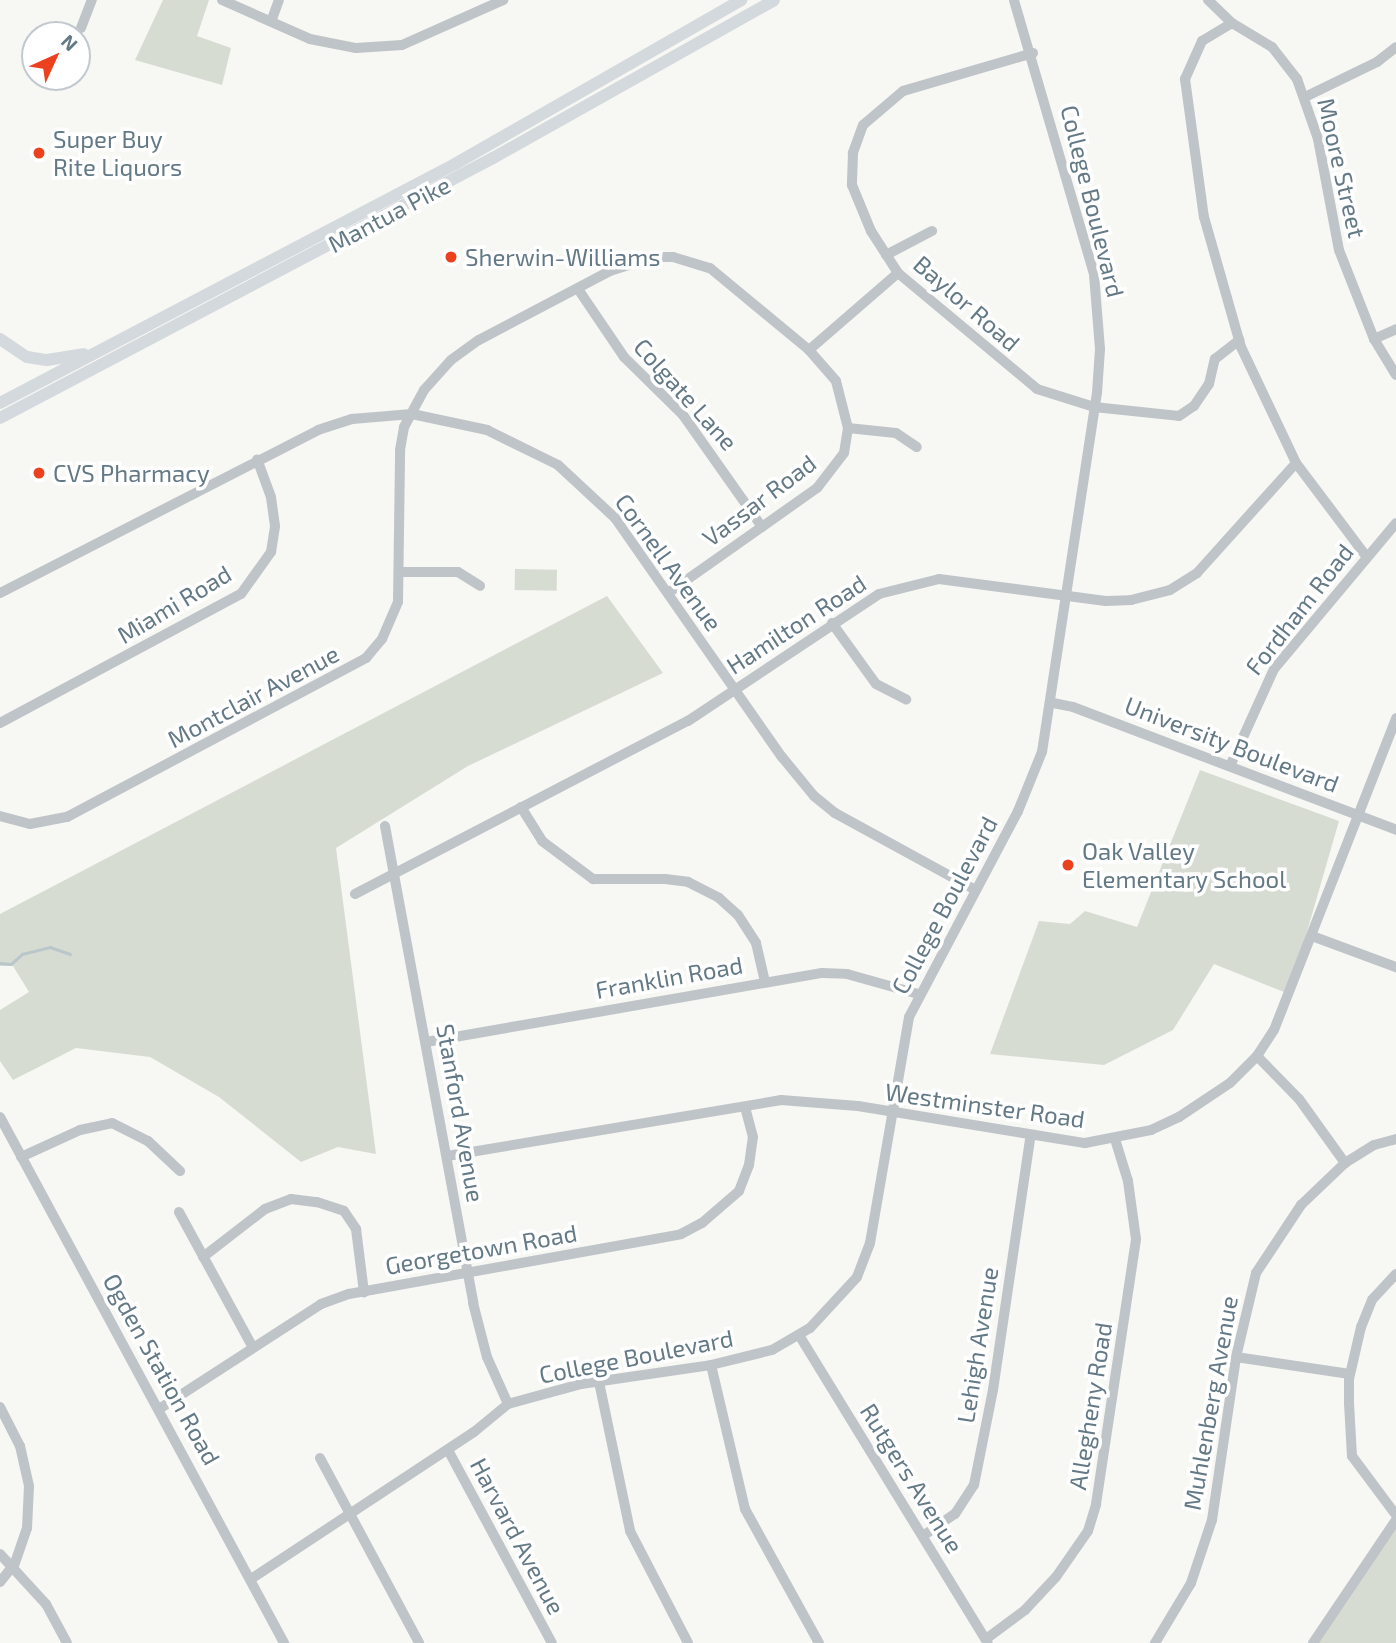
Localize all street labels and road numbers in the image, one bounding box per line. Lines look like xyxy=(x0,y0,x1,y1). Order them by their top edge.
street label: Moore Street xyxy=(1312,95,1372,241)
street label: College Boulevard xyxy=(1055,102,1131,300)
street label: Mantua Pike xyxy=(323,170,455,258)
street label: Baylor Road xyxy=(908,249,1026,357)
street label: Colgate Lane xyxy=(628,332,744,456)
street label: Vassar Road xyxy=(696,448,822,552)
street label: Cornell Avenue xyxy=(609,487,729,637)
street label: Fordham Road xyxy=(1239,538,1359,680)
street label: Miami Road xyxy=(112,559,236,649)
street label: Hamilton Road xyxy=(721,568,871,680)
street label: Montclair Avenue xyxy=(162,638,344,754)
street label: University Boulevard xyxy=(1121,690,1343,798)
street label: College Boulevard xyxy=(885,811,1003,999)
street label: Franklin Road xyxy=(593,950,745,1004)
street label: Stanford Avenue xyxy=(431,1021,491,1205)
street label: Westminster Road xyxy=(883,1077,1087,1133)
street label: Georgetown Road xyxy=(383,1218,579,1280)
street label: Lehigh Avenue xyxy=(950,1265,1004,1425)
street label: Ogden Station Road xyxy=(97,1268,227,1470)
street label: Muhlenberg Avenue xyxy=(1177,1293,1243,1513)
street label: Allegheny Road xyxy=(1063,1320,1117,1492)
street label: College Boulevard xyxy=(537,1323,735,1389)
street label: Rutgers Avenue xyxy=(854,1398,970,1558)
street label: Harvard Avenue xyxy=(465,1453,571,1619)

